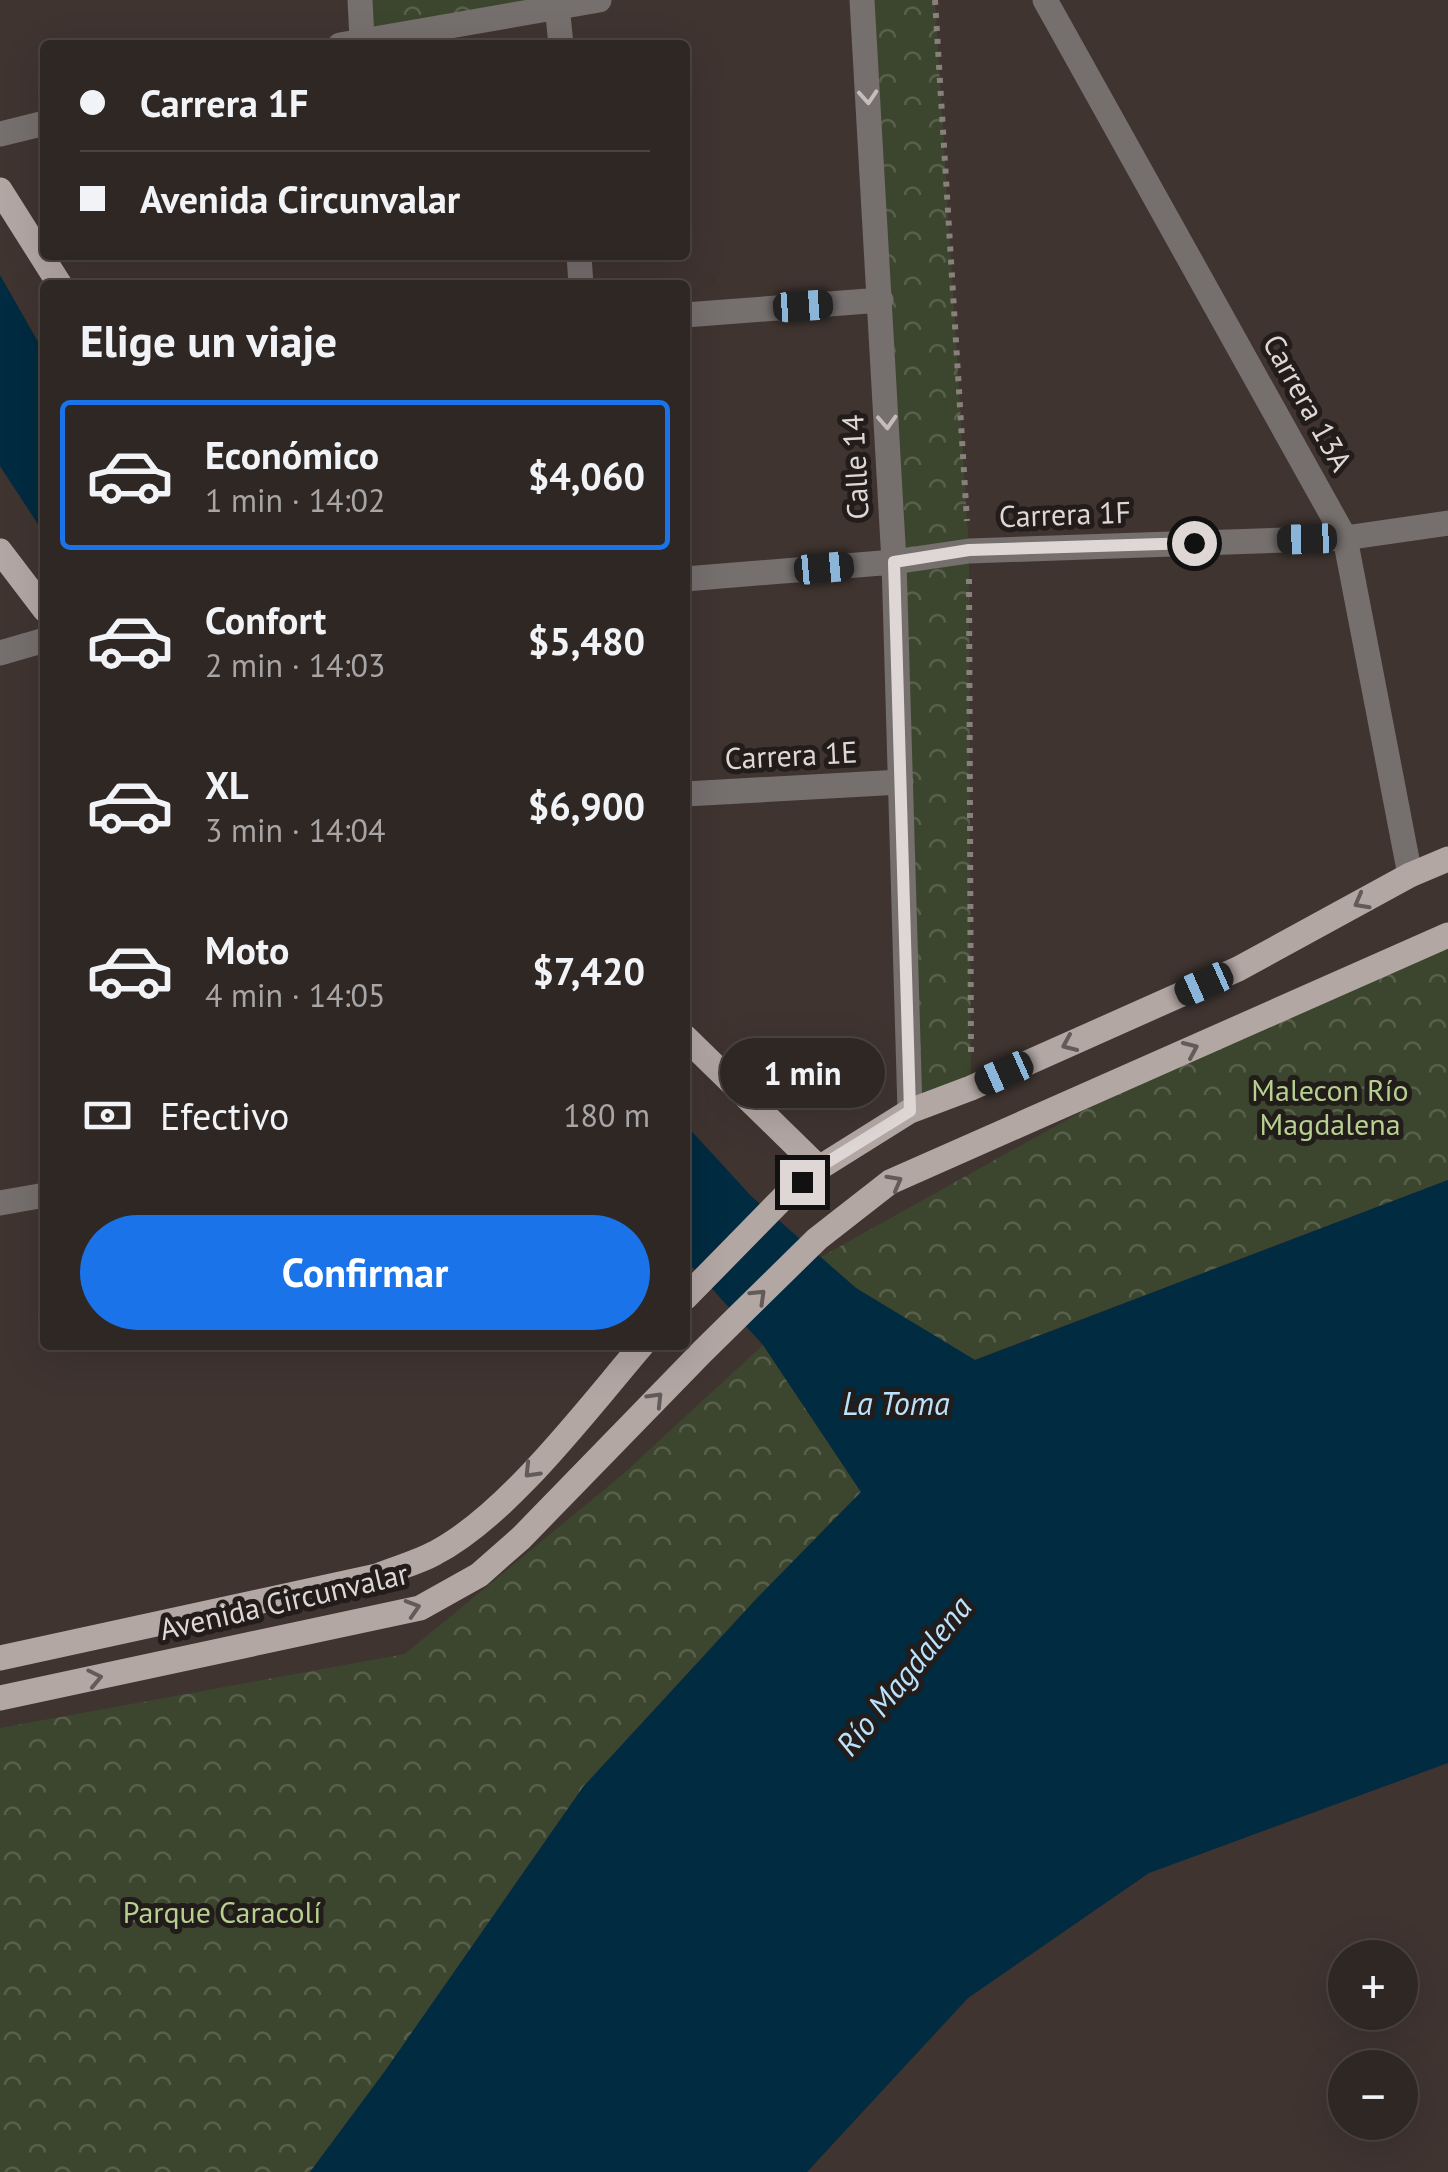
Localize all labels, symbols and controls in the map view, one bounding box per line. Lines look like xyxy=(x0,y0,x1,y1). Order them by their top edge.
text: Carrera 1F xyxy=(140,78,308,127)
one-way arrow xyxy=(857,90,878,106)
text: Avenida Circunvalar xyxy=(140,174,460,223)
car xyxy=(772,289,834,323)
text: Elige un viaje xyxy=(80,311,337,369)
street label: Carrera 13A xyxy=(1255,327,1362,478)
street label: Calle 14 xyxy=(832,414,877,521)
one-way arrow xyxy=(876,414,897,430)
icon: car xyxy=(85,430,175,520)
text: Económico xyxy=(205,430,379,479)
text: $4,060 xyxy=(528,451,645,500)
text: 1 min · 14:02 xyxy=(205,479,385,521)
street label: Carrera 1F xyxy=(998,492,1132,535)
route start xyxy=(1172,521,1217,566)
car xyxy=(1276,523,1338,555)
car xyxy=(793,550,855,586)
icon: car xyxy=(85,595,175,685)
text: Confort xyxy=(205,595,326,644)
text: $5,480 xyxy=(528,616,645,665)
text: 2 min · 14:03 xyxy=(205,644,385,686)
street label: Carrera 1E xyxy=(724,732,858,777)
icon: car xyxy=(85,760,175,850)
text: XL xyxy=(205,760,249,809)
text: $6,900 xyxy=(528,781,645,830)
text: 3 min · 14:04 xyxy=(205,809,385,851)
one-way arrow xyxy=(1353,890,1371,909)
icon: car xyxy=(85,925,175,1015)
text: Moto xyxy=(205,925,289,974)
text: $7,420 xyxy=(532,946,645,995)
car xyxy=(1170,958,1238,1010)
text: 4 min · 14:05 xyxy=(205,974,385,1016)
one-way arrow xyxy=(1061,1032,1079,1052)
callout: 1 min xyxy=(720,1037,884,1107)
one-way arrow xyxy=(1181,1041,1199,1061)
car xyxy=(970,1047,1038,1099)
text: 1 min xyxy=(763,1052,842,1094)
park label: Malecon Río Magdalena xyxy=(1251,1070,1409,1143)
icon: cash xyxy=(80,1088,135,1143)
text: Efectivo xyxy=(160,1091,289,1140)
text: 180 m xyxy=(563,1094,650,1136)
route end xyxy=(780,1160,825,1205)
one-way arrow xyxy=(884,1174,902,1194)
button: Confirmar xyxy=(80,1215,650,1330)
one-way arrow xyxy=(747,1289,765,1307)
water label: La Toma xyxy=(842,1382,950,1424)
one-way arrow xyxy=(645,1392,663,1410)
one-way arrow xyxy=(525,1459,543,1477)
street label: Avenida Circunvalar xyxy=(156,1553,412,1648)
water label: Río Magdalena xyxy=(826,1586,981,1764)
one-way arrow xyxy=(403,1599,420,1620)
one-way arrow xyxy=(86,1668,103,1689)
park label: Parque Caracolí xyxy=(123,1892,321,1931)
map controls xyxy=(1328,1940,1418,2140)
button: + xyxy=(1328,1940,1418,2030)
button: − xyxy=(1328,2050,1418,2140)

